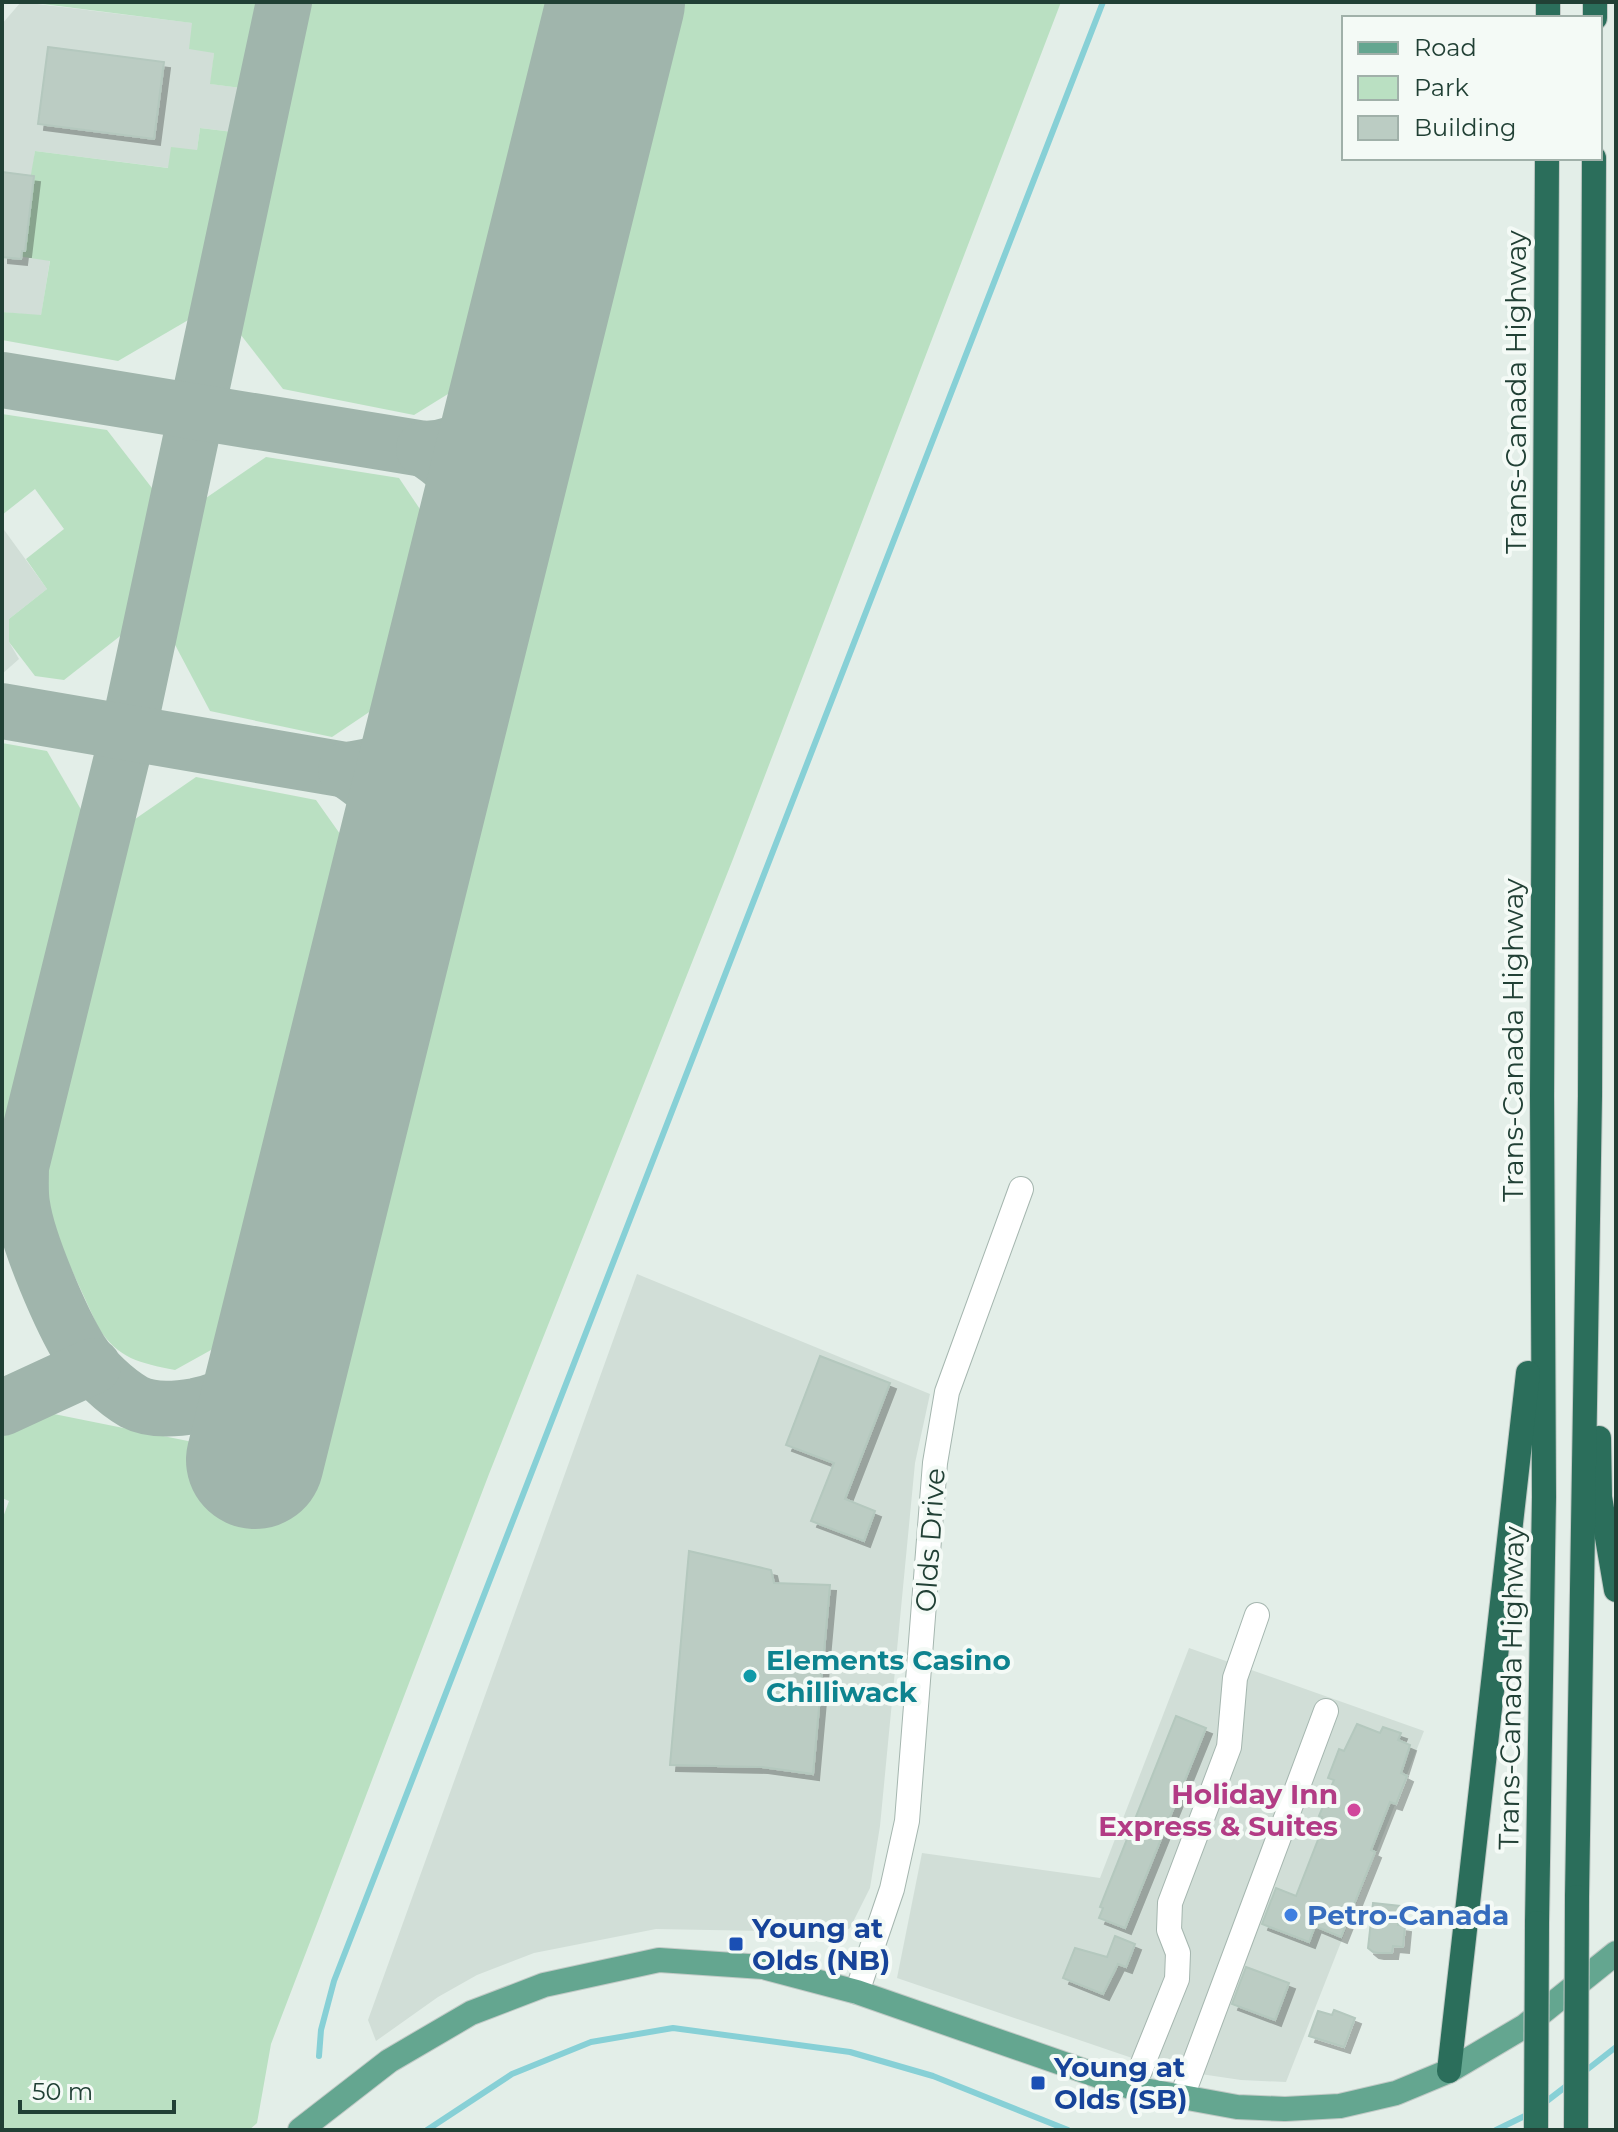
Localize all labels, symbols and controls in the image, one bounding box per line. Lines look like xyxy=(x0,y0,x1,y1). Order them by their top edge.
legend xyxy=(1342,16,1602,160)
text: Road xyxy=(1414,33,1477,62)
text: Park xyxy=(1414,73,1469,102)
text: Building xyxy=(1414,113,1517,142)
street label: Trans-Canada Highway xyxy=(1499,229,1533,554)
street label: Trans-Canada Highway xyxy=(1496,877,1530,1202)
street label: Olds Drive xyxy=(908,1467,952,1613)
street label: Trans-Canada Highway xyxy=(1491,1525,1531,1850)
place label: Elements Casino Chilliwack xyxy=(766,1643,1011,1709)
marker: Elements Casino Chilliwack xyxy=(741,1667,759,1685)
place label: Holiday Inn Express & Suites xyxy=(1098,1777,1338,1843)
marker: Holiday Inn Express & Suites xyxy=(1345,1801,1363,1819)
place label: Petro-Canada xyxy=(1307,1898,1509,1932)
marker: Petro-Canada xyxy=(1282,1906,1300,1924)
place label: Young at Olds (NB) xyxy=(751,1911,890,1977)
marker: Young at Olds (NB) xyxy=(727,1935,745,1953)
place label: Young at Olds (SB) xyxy=(1053,2050,1188,2116)
scale bar xyxy=(20,2064,174,2114)
marker: Young at Olds (SB) xyxy=(1029,2074,1047,2092)
text: 50 m xyxy=(32,2077,93,2106)

